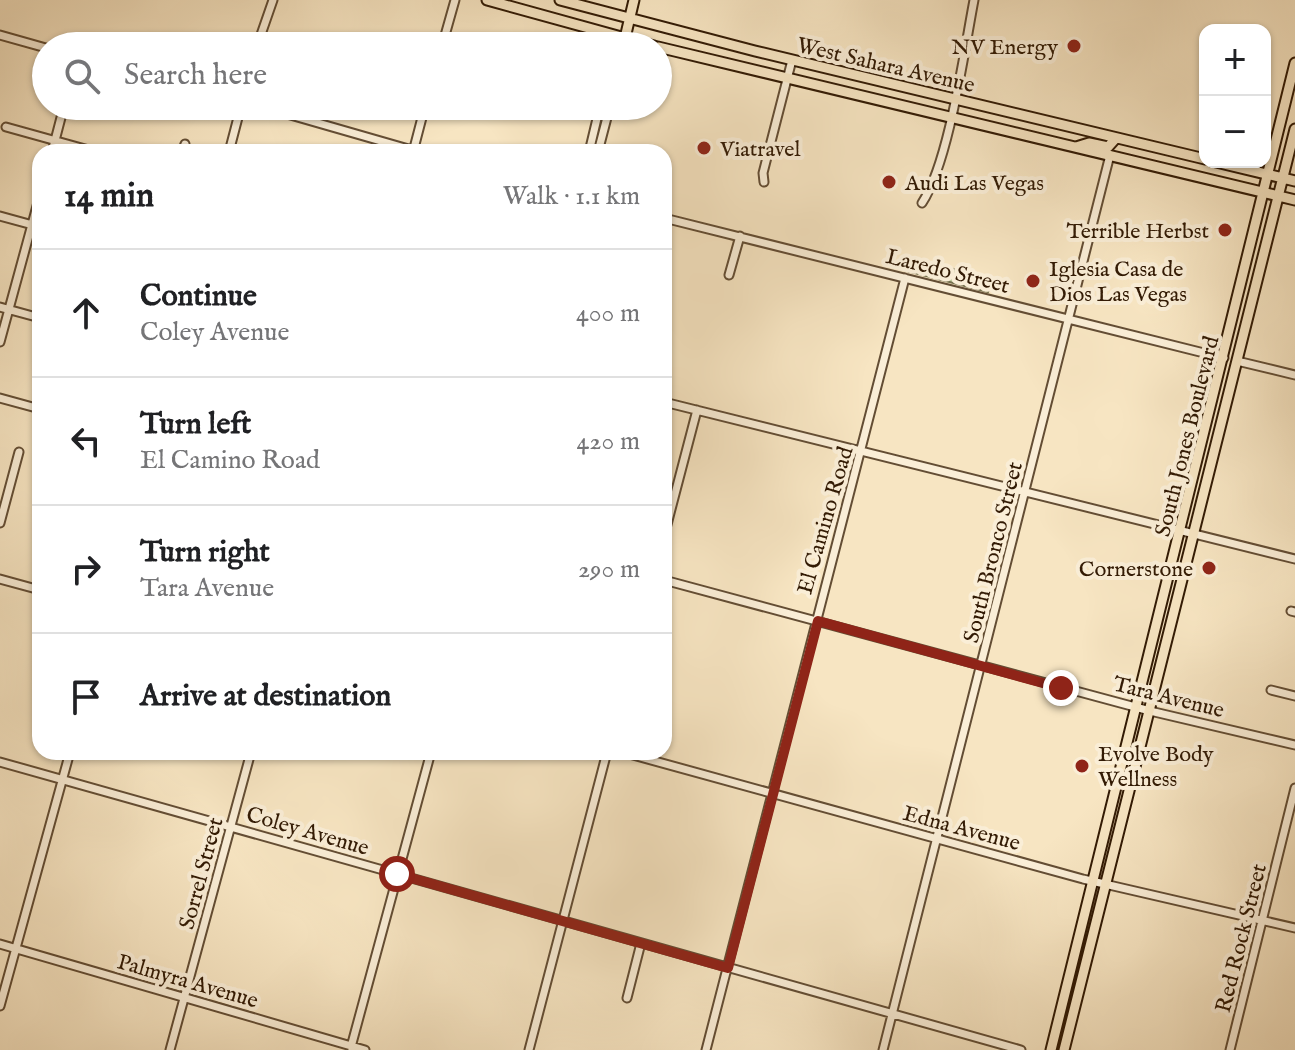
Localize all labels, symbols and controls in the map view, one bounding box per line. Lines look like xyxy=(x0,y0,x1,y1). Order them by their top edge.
map controls xyxy=(1199,24,1271,168)
button: + xyxy=(1199,24,1271,96)
search box xyxy=(32,32,672,120)
street label: West Sahara Avenue xyxy=(794,32,977,100)
place label: NV Energy xyxy=(951,34,1058,62)
marker: NV Energy xyxy=(1065,37,1083,55)
icon: search xyxy=(60,54,104,98)
text: Search here xyxy=(124,57,267,95)
button: − xyxy=(1199,96,1271,168)
place label: Viatravel xyxy=(719,136,800,164)
marker: Viatravel xyxy=(695,139,713,157)
place label: Audi Las Vegas xyxy=(904,170,1044,198)
marker: Audi Las Vegas xyxy=(880,173,898,191)
text: 14 min xyxy=(64,175,154,218)
text: Walk · 1.1 km xyxy=(503,180,640,213)
place label: Terrible Herbst xyxy=(1067,218,1209,246)
marker: Terrible Herbst xyxy=(1216,221,1234,239)
street label: Laredo Street xyxy=(883,243,1013,301)
place label: Iglesia Casa de Dios Las Vegas xyxy=(1049,256,1187,309)
marker: Iglesia Casa de Dios Las Vegas xyxy=(1024,272,1042,290)
text: Continue xyxy=(140,278,257,316)
icon: ahead xyxy=(64,291,108,335)
text: 400 m xyxy=(576,297,640,330)
text: Coley Avenue xyxy=(140,316,289,349)
street label: South Jones Boulevard xyxy=(1149,333,1226,540)
text: Turn left xyxy=(140,406,251,444)
icon: left xyxy=(64,419,108,463)
text: 420 m xyxy=(577,425,640,458)
street label: El Camino Road xyxy=(791,443,860,598)
text: El Camino Road xyxy=(140,444,320,477)
street label: South Bronco Street xyxy=(958,459,1030,646)
text: Turn right xyxy=(140,534,270,572)
icon: right xyxy=(64,547,108,591)
text: 290 m xyxy=(578,553,640,586)
place label: Cornerstone xyxy=(1079,556,1193,584)
marker: Cornerstone xyxy=(1200,559,1218,577)
text: Tara Avenue xyxy=(140,572,274,605)
route end xyxy=(1043,670,1079,706)
street label: Tara Avenue xyxy=(1110,671,1227,725)
icon: arrive xyxy=(64,675,108,719)
text: Arrive at destination xyxy=(140,678,391,716)
place label: Evolve Body Wellness xyxy=(1098,741,1214,794)
marker: Evolve Body Wellness xyxy=(1073,757,1091,775)
street label: Edna Avenue xyxy=(900,800,1023,858)
street label: Coley Avenue xyxy=(243,801,372,863)
street label: Sorrel Street xyxy=(174,814,230,933)
route start xyxy=(379,856,415,892)
street label: Red Rock Street xyxy=(1210,861,1274,1016)
street label: Palmyra Avenue xyxy=(114,948,261,1015)

